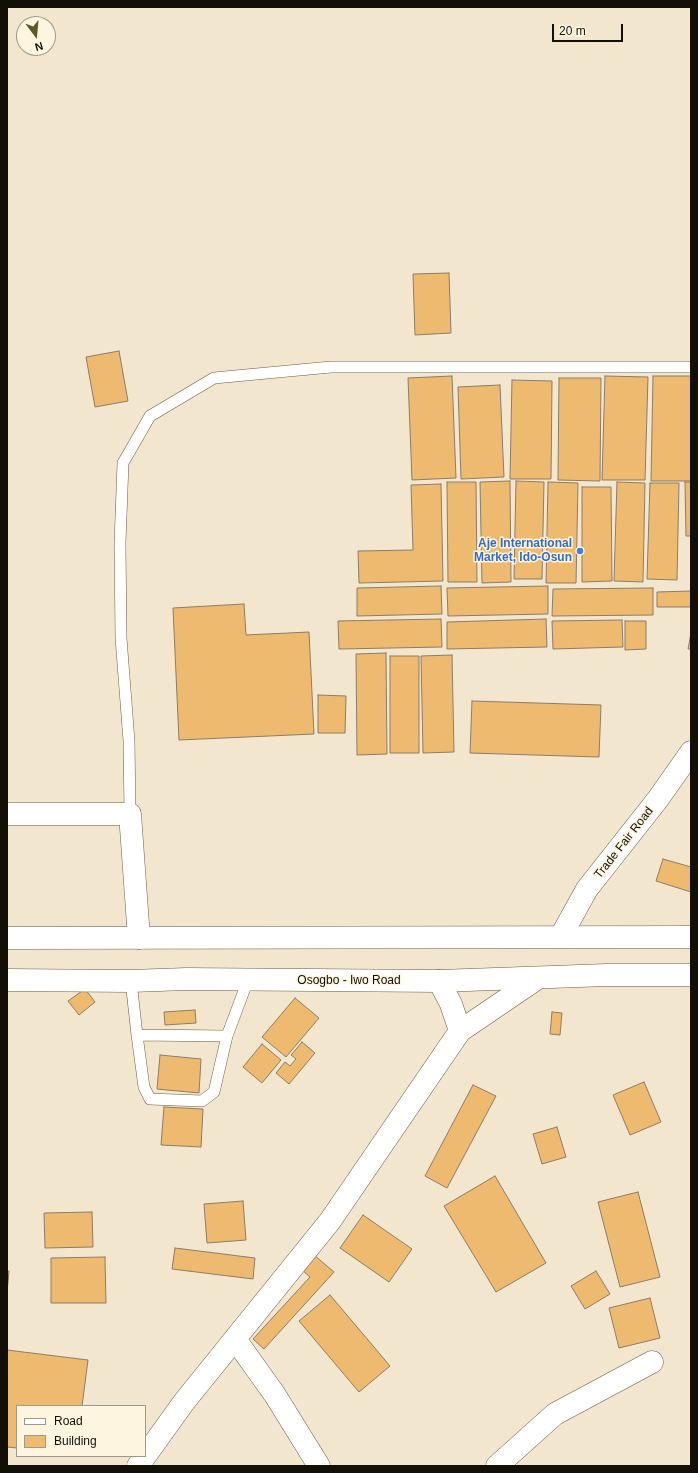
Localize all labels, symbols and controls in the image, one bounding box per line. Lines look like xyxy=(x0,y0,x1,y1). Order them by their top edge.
north arrow xyxy=(16,16,56,56)
scale bar xyxy=(554,16,625,42)
text: 20 m xyxy=(559,24,586,38)
text: N xyxy=(34,40,45,53)
place label: Aje International Market, Ido-Osun xyxy=(474,537,572,565)
marker: Aje International Market, Ido-Osun xyxy=(575,546,585,556)
street label: Trade Fair Road xyxy=(592,804,656,882)
street label: Osogbo - Iwo Road xyxy=(297,974,401,988)
legend xyxy=(16,1405,146,1457)
text: Road xyxy=(54,1414,83,1428)
text: Building xyxy=(54,1434,97,1448)

